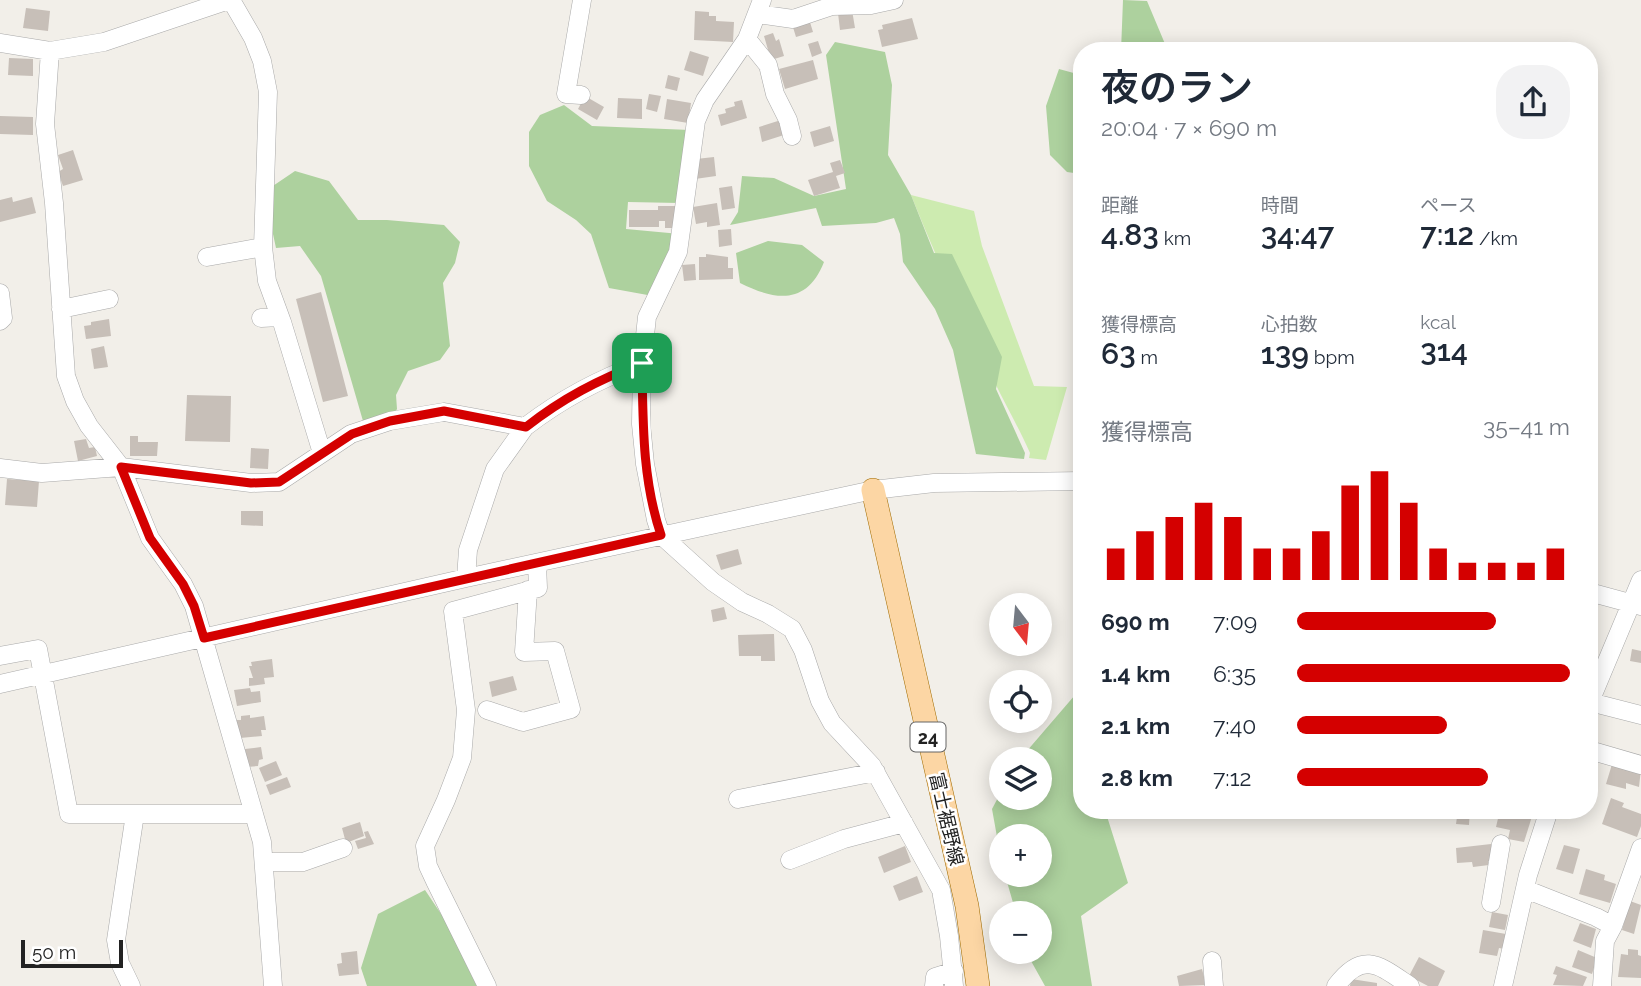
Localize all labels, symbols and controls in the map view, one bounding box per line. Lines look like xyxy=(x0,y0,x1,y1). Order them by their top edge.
text: 夜のラン xyxy=(1101,65,1253,110)
button: share xyxy=(1496,65,1570,139)
text: 20:04 · 7 × 690 m xyxy=(1101,114,1277,141)
text: 距離 xyxy=(1101,194,1139,216)
text: 時間 xyxy=(1261,194,1299,216)
text: ペース xyxy=(1420,194,1476,216)
text: 4.83 xyxy=(1101,217,1159,252)
text: 34:47 xyxy=(1261,217,1334,252)
text: 7:12 xyxy=(1420,217,1474,252)
text: km xyxy=(1159,227,1191,249)
text: /km xyxy=(1474,227,1518,249)
text: kcal xyxy=(1420,311,1456,333)
text: 獲得標高 xyxy=(1101,313,1177,335)
text: 心拍数 xyxy=(1261,313,1318,335)
pin xyxy=(612,333,672,393)
text: 314 xyxy=(1420,333,1468,368)
text: 63 xyxy=(1101,336,1136,371)
text: 139 xyxy=(1261,336,1309,371)
icon: arrive xyxy=(623,344,661,382)
text: m xyxy=(1136,346,1158,368)
text: bpm xyxy=(1309,346,1355,368)
text: 35–41 m xyxy=(1483,413,1570,440)
text: 獲得標高 xyxy=(1101,418,1193,445)
north arrow xyxy=(989,593,1052,656)
map controls xyxy=(989,593,1052,964)
text: 690 m xyxy=(1101,608,1170,635)
text: 7:09 xyxy=(1213,608,1257,635)
text: 1.4 km xyxy=(1101,660,1170,687)
text: 6:35 xyxy=(1213,660,1256,687)
button: locate xyxy=(989,670,1052,733)
text: 2.1 km xyxy=(1101,712,1170,739)
text: 7:40 xyxy=(1213,712,1256,739)
road number: 24 xyxy=(911,722,946,752)
button: layers xyxy=(989,747,1052,810)
text: 2.8 km xyxy=(1101,764,1173,791)
text: 7:12 xyxy=(1213,764,1251,791)
street label: 富士裾野線 xyxy=(926,770,968,868)
button: + xyxy=(989,824,1052,887)
button: − xyxy=(989,901,1052,964)
scale bar xyxy=(21,937,122,969)
text: 50 m xyxy=(32,941,76,963)

